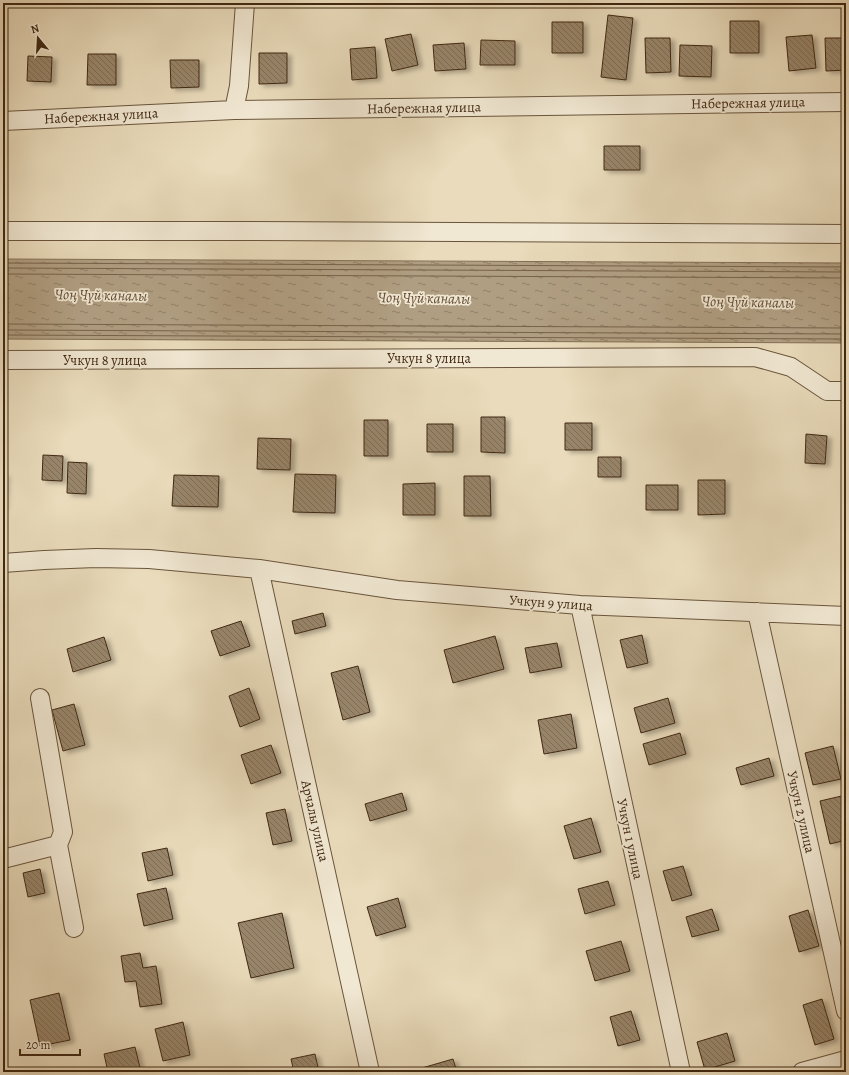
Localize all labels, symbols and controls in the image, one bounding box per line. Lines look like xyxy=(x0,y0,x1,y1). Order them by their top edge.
north arrow xyxy=(18,18,58,58)
text: N xyxy=(29,21,41,37)
street label: Набережная улица xyxy=(691,92,806,113)
street label: Набережная улица xyxy=(367,97,482,118)
street label: Набережная улица xyxy=(43,103,159,128)
water label: Чоң Чүй каналы xyxy=(55,284,147,306)
water label: Чоң Чүй каналы xyxy=(378,287,470,309)
water label: Чоң Чүй каналы xyxy=(702,291,794,313)
street label: Учкун 8 улица xyxy=(387,349,472,368)
street label: Учкун 8 улица xyxy=(63,351,148,370)
street label: Учкун 9 улица xyxy=(509,591,594,615)
street label: Учкун 2 улица xyxy=(782,769,820,856)
street label: Арчалы улица xyxy=(296,777,334,864)
street label: Учкун 1 улица xyxy=(612,797,648,882)
scale bar xyxy=(20,1031,80,1057)
text: 20 m xyxy=(26,1037,50,1053)

